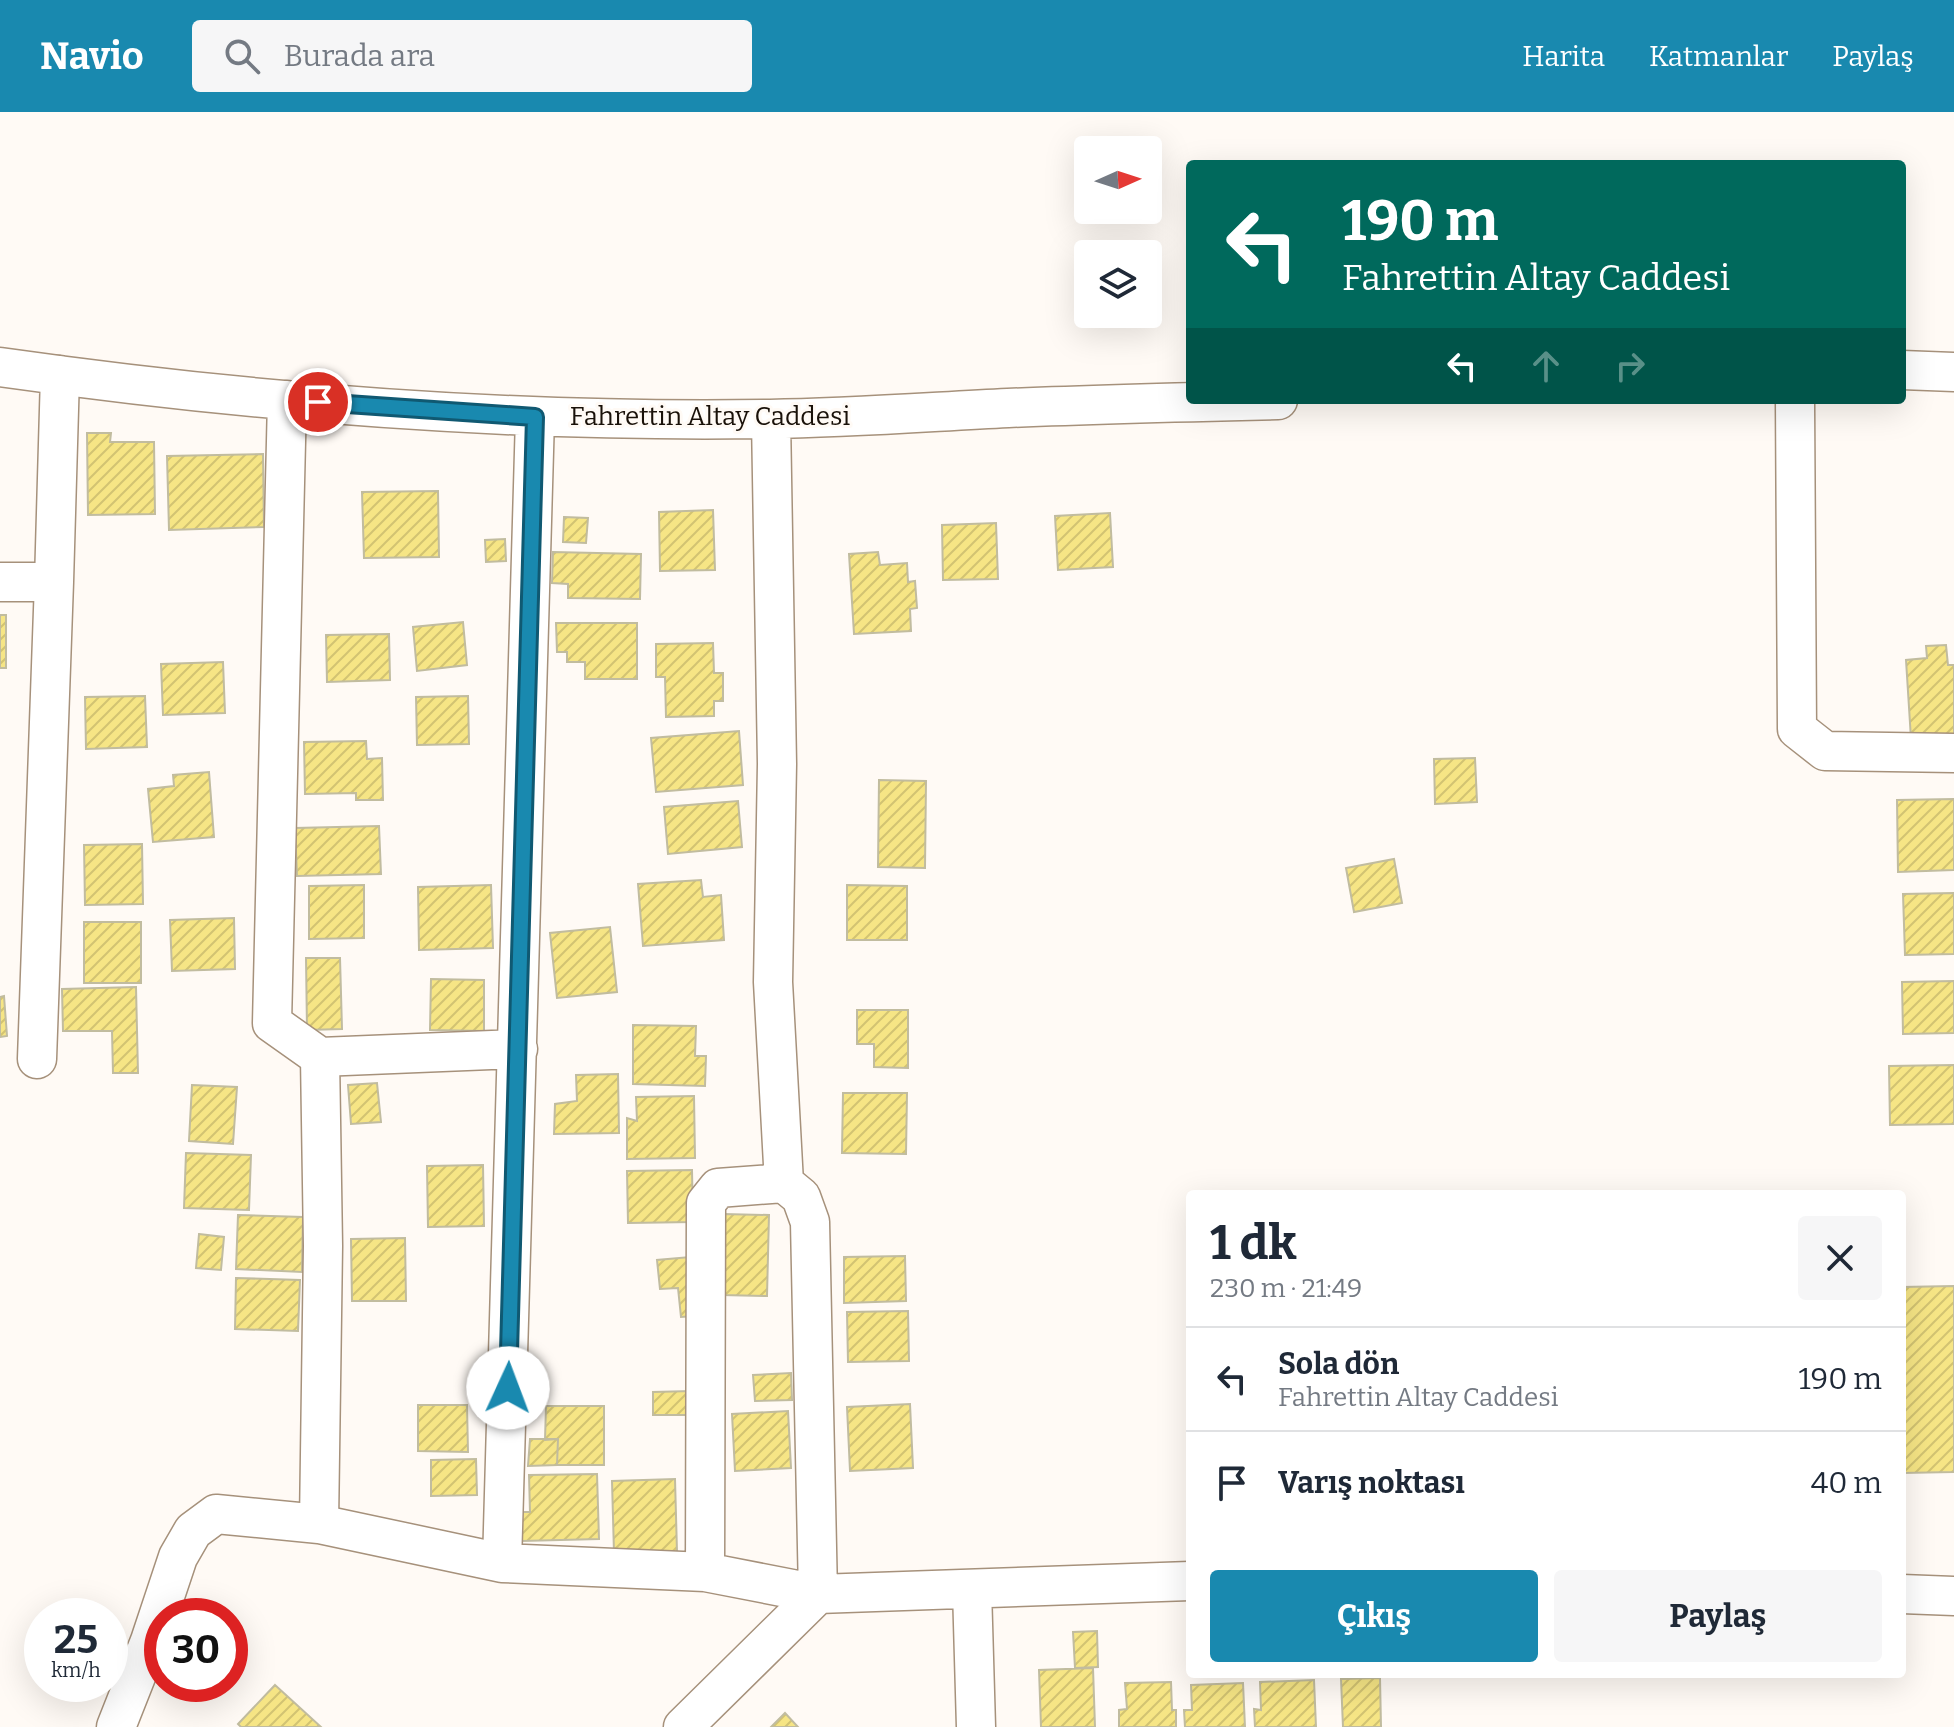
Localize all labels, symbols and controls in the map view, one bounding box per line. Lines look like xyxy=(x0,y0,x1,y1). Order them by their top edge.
search box xyxy=(192,20,752,92)
text: Navio xyxy=(40,33,144,79)
icon: search xyxy=(220,34,264,78)
text: Burada ara xyxy=(284,38,435,74)
text: Harita xyxy=(1522,40,1605,73)
text: Katmanlar xyxy=(1649,40,1788,73)
text: Paylaş xyxy=(1832,40,1914,73)
north arrow xyxy=(1074,136,1162,224)
map controls xyxy=(1074,136,1162,328)
text: 190 m xyxy=(1342,188,1498,255)
icon: left xyxy=(1210,192,1314,296)
button: layers xyxy=(1074,240,1162,328)
text: Fahrettin Altay Caddesi xyxy=(1342,256,1730,300)
icon: left xyxy=(1440,344,1484,388)
icon: ahead xyxy=(1524,344,1568,388)
icon: right xyxy=(1608,344,1652,388)
pin xyxy=(284,368,352,436)
icon: arrive xyxy=(296,380,340,424)
street label: Fahrettin Altay Caddesi xyxy=(570,401,850,432)
text: 1 dk xyxy=(1210,1214,1297,1272)
button: close xyxy=(1798,1216,1882,1300)
text: 230 m · 21:49 xyxy=(1210,1273,1362,1304)
position arrow xyxy=(466,1346,550,1430)
text: Sola dön xyxy=(1278,1346,1399,1382)
icon: left xyxy=(1210,1357,1254,1401)
text: 190 m xyxy=(1798,1361,1882,1397)
text: Fahrettin Altay Caddesi xyxy=(1278,1382,1558,1413)
icon: arrive xyxy=(1210,1461,1254,1505)
text: Varış noktası xyxy=(1278,1465,1465,1501)
text: 40 m xyxy=(1811,1465,1882,1501)
button: Çıkış xyxy=(1210,1570,1538,1662)
button: Paylaş xyxy=(1554,1570,1882,1662)
speed limit sign: 30 xyxy=(144,1598,248,1702)
text: 25 xyxy=(54,1616,98,1664)
text: km/h xyxy=(51,1658,101,1682)

